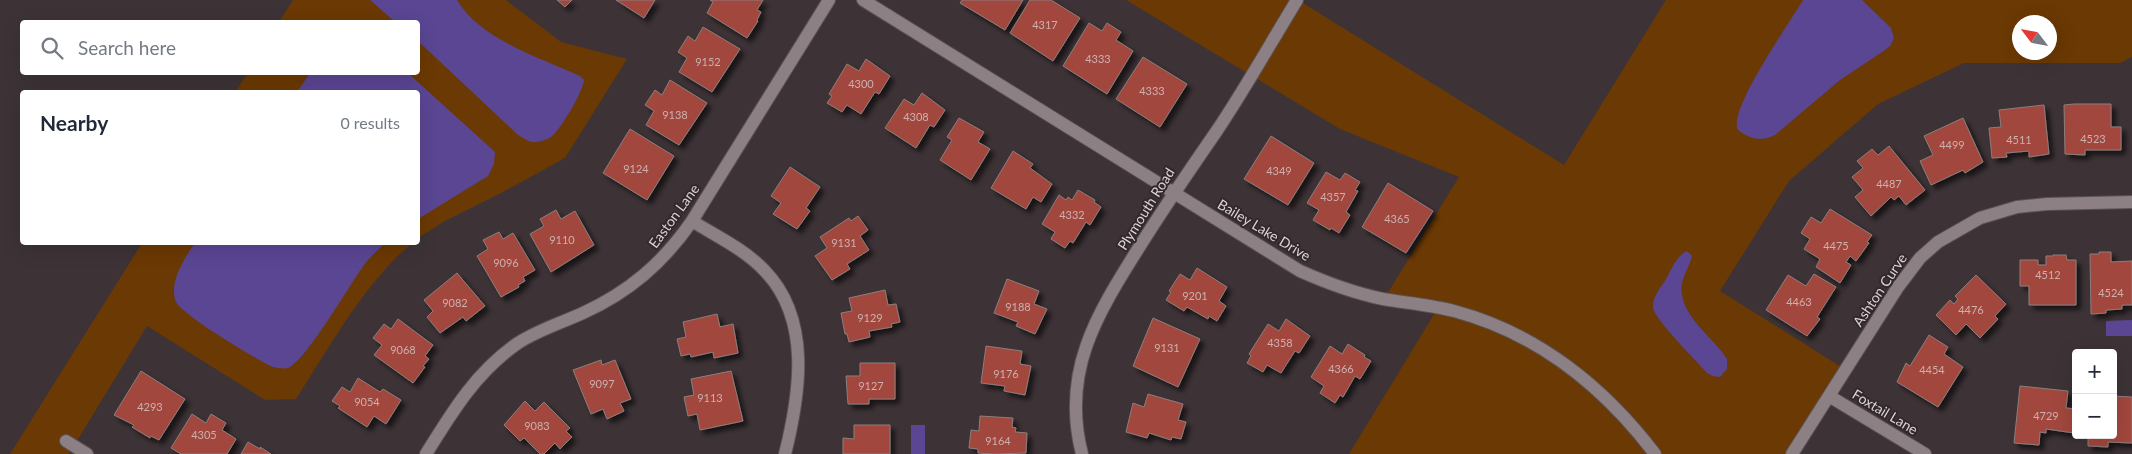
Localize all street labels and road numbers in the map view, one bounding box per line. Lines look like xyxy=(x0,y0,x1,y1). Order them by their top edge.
street label: Plymouth Road xyxy=(1114,165,1178,253)
street label: Easton Lane xyxy=(645,180,702,251)
street label: Bailey Lake Drive xyxy=(1215,195,1314,264)
street label: Ashton Curve xyxy=(1849,250,1910,329)
street label: Foxtail Lane xyxy=(1849,385,1921,438)

